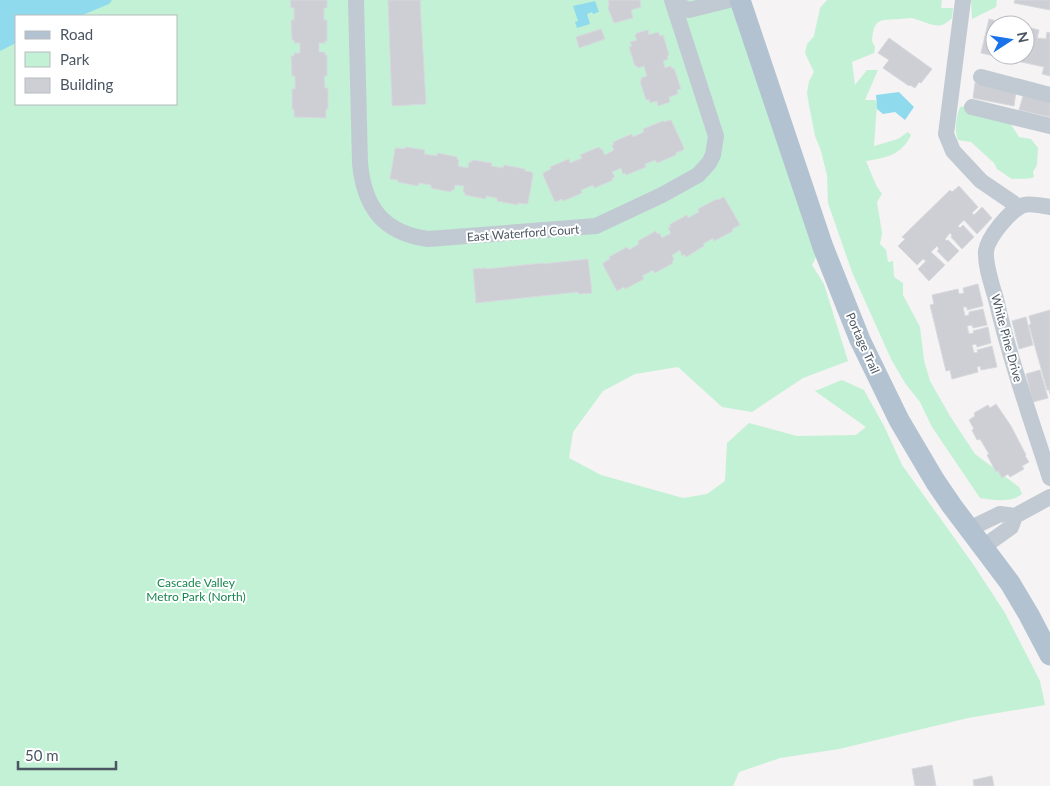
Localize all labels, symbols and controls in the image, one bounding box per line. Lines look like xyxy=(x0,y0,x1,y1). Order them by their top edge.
legend xyxy=(15,15,178,105)
north arrow xyxy=(985,15,1035,65)
text: Road xyxy=(60,25,93,43)
text: N xyxy=(1014,30,1033,44)
text: Park xyxy=(60,50,90,68)
text: Building xyxy=(60,75,113,93)
street label: East Waterford Court xyxy=(466,222,580,244)
street label: White Pine Drive xyxy=(988,292,1026,384)
street label: Portage Trail xyxy=(843,310,883,376)
park label: Cascade Valley Metro Park (North) xyxy=(146,575,246,604)
scale bar xyxy=(18,738,115,770)
text: 50 m xyxy=(25,746,59,764)

